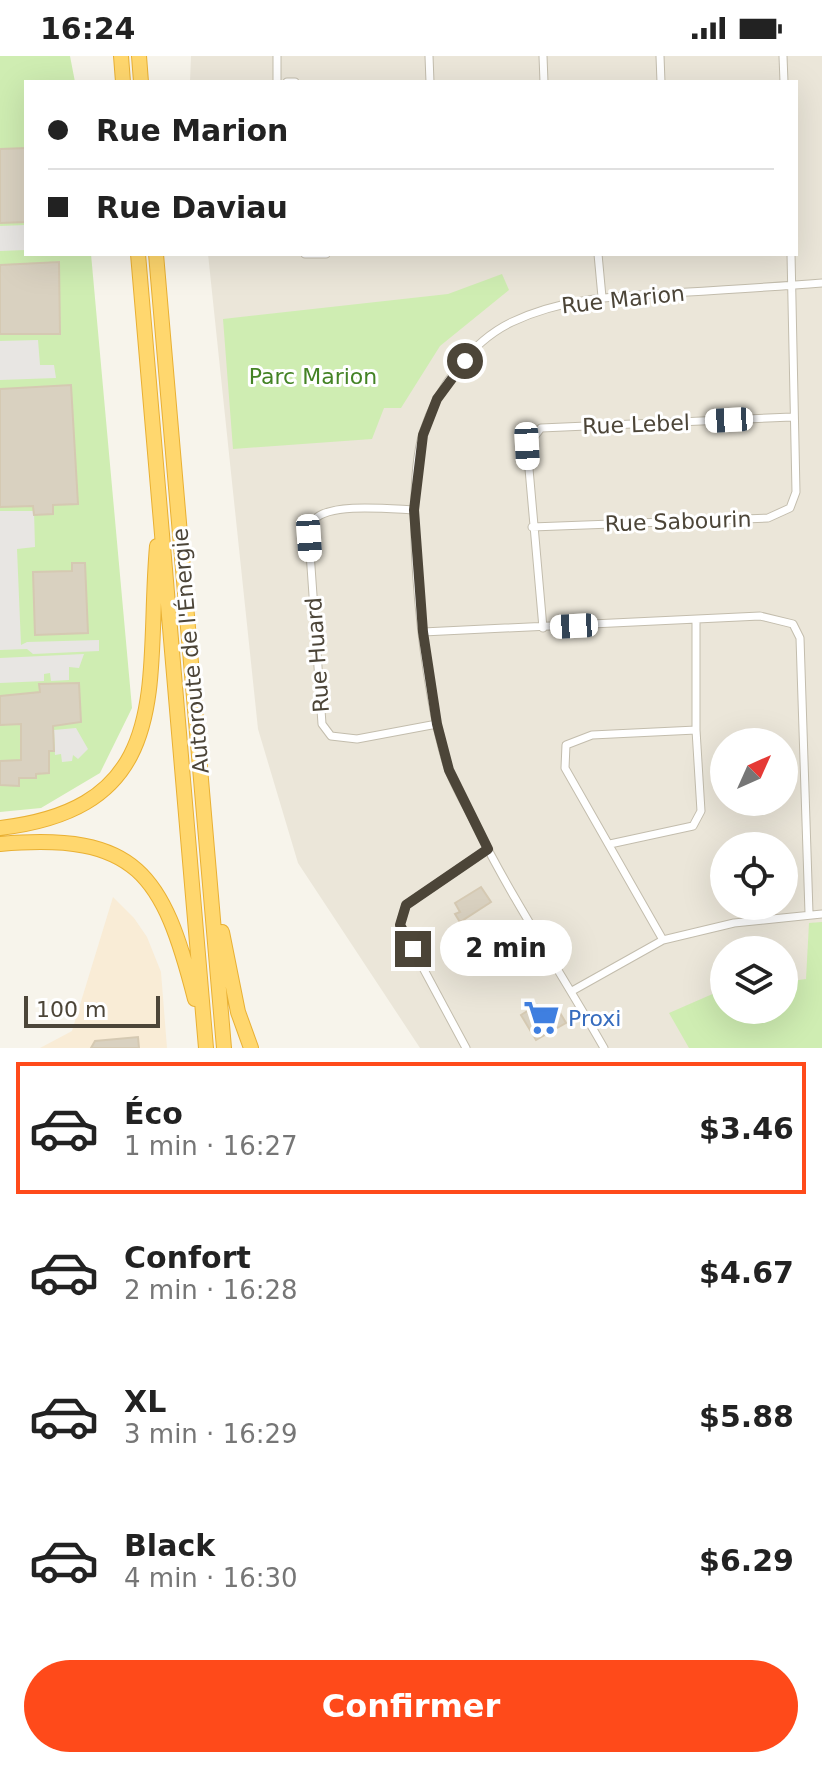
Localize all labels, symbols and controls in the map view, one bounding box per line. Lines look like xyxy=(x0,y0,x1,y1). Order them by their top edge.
text: 16:24 xyxy=(40,11,136,46)
text: Rue Marion xyxy=(96,113,288,148)
text: Rue Daviau xyxy=(96,190,288,225)
street label: Rue Marion xyxy=(560,281,686,318)
route start xyxy=(447,343,483,379)
park label: Parc Marion xyxy=(249,364,377,389)
car xyxy=(704,407,754,433)
street label: Rue Lebel xyxy=(582,410,690,439)
car xyxy=(514,421,540,471)
street label: Rue Sabourin xyxy=(604,506,752,537)
car xyxy=(295,513,323,563)
street label: Autoroute de l'Énergie xyxy=(167,527,214,775)
street label: Rue Huard xyxy=(301,597,334,713)
car xyxy=(549,613,599,639)
north arrow xyxy=(710,728,798,816)
map controls xyxy=(710,728,798,1024)
button: locate xyxy=(710,832,798,920)
callout: 2 min xyxy=(441,921,573,977)
route end xyxy=(395,931,431,967)
text: 2 min xyxy=(465,933,547,963)
button: layers xyxy=(710,936,798,1024)
scale bar xyxy=(24,992,160,1028)
text: 100 m xyxy=(36,997,106,1022)
supermarket icon: Proxi xyxy=(523,999,561,1037)
place label: Proxi xyxy=(568,1006,621,1031)
icon: car xyxy=(28,1092,100,1164)
text: Éco xyxy=(124,1096,183,1131)
text: $3.46 xyxy=(699,1111,794,1146)
text: 1 min · 16:27 xyxy=(124,1131,298,1161)
icon: car xyxy=(28,1236,100,1308)
text: Confort xyxy=(124,1240,251,1275)
text: $4.67 xyxy=(699,1255,794,1290)
text: 2 min · 16:28 xyxy=(124,1275,298,1305)
icon: car xyxy=(28,1380,100,1452)
text: XL xyxy=(124,1384,166,1419)
text: $5.88 xyxy=(699,1399,794,1434)
text: 3 min · 16:29 xyxy=(124,1419,298,1449)
icon: car xyxy=(28,1524,100,1596)
text: Black xyxy=(124,1528,215,1563)
text: $6.29 xyxy=(699,1543,794,1578)
text: 4 min · 16:30 xyxy=(124,1563,298,1593)
button: Confirmer xyxy=(24,1660,798,1752)

